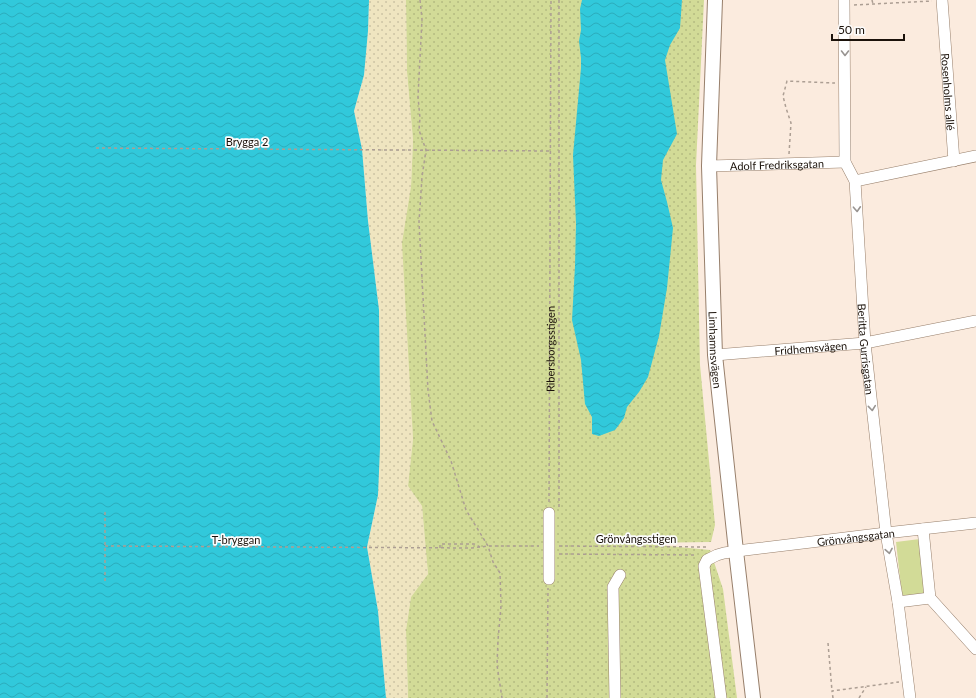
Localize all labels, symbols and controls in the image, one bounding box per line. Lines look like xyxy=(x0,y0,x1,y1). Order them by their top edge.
scale bar xyxy=(832,16,904,42)
text: 50 m xyxy=(838,22,865,37)
one-way arrow xyxy=(841,50,849,56)
street label: Rosenholms allé xyxy=(939,53,958,131)
street label: Brygga 2 xyxy=(226,135,268,148)
street label: Adolf Fredriksgatan xyxy=(730,156,824,172)
one-way arrow xyxy=(852,206,861,212)
street label: Beritta Gurrisgatan xyxy=(856,303,877,395)
street label: Ribersborgsstigen xyxy=(543,306,556,392)
street label: Limhamnsvägen xyxy=(707,311,725,389)
street label: Fridhemsvägen xyxy=(774,338,848,357)
one-way arrow xyxy=(867,405,876,411)
street label: Grönvångsgatan xyxy=(816,526,895,548)
street label: Grönvångsstigen xyxy=(596,532,676,545)
street label: T-bryggan xyxy=(212,533,260,546)
one-way arrow xyxy=(884,548,893,554)

